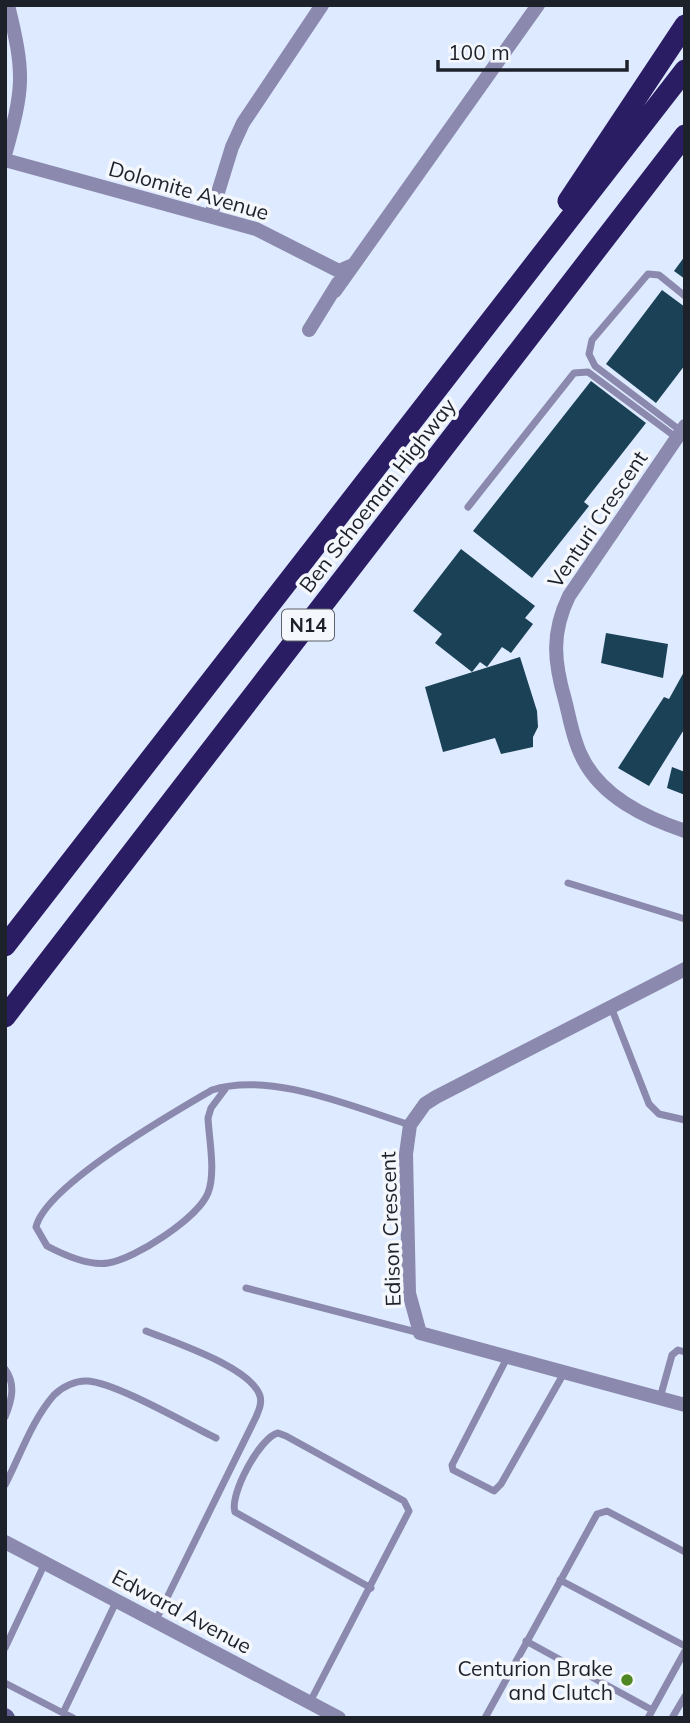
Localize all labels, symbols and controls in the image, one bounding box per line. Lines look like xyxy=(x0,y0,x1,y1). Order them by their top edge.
scale bar xyxy=(438,28,627,72)
text: 100 m xyxy=(448,39,510,65)
street label: Dolomite Avenue xyxy=(106,155,272,225)
street label: Ben Schoeman Highway xyxy=(293,393,461,597)
street label: Venturi Crescent xyxy=(542,446,652,592)
road number: N14 xyxy=(282,610,334,640)
street label: Edison Crescent xyxy=(374,1151,406,1307)
street label: Edward Avenue xyxy=(108,1563,256,1659)
place label: Centurion Brake and Clutch xyxy=(457,1655,613,1705)
marker: Centurion Brake and Clutch xyxy=(619,1672,635,1688)

